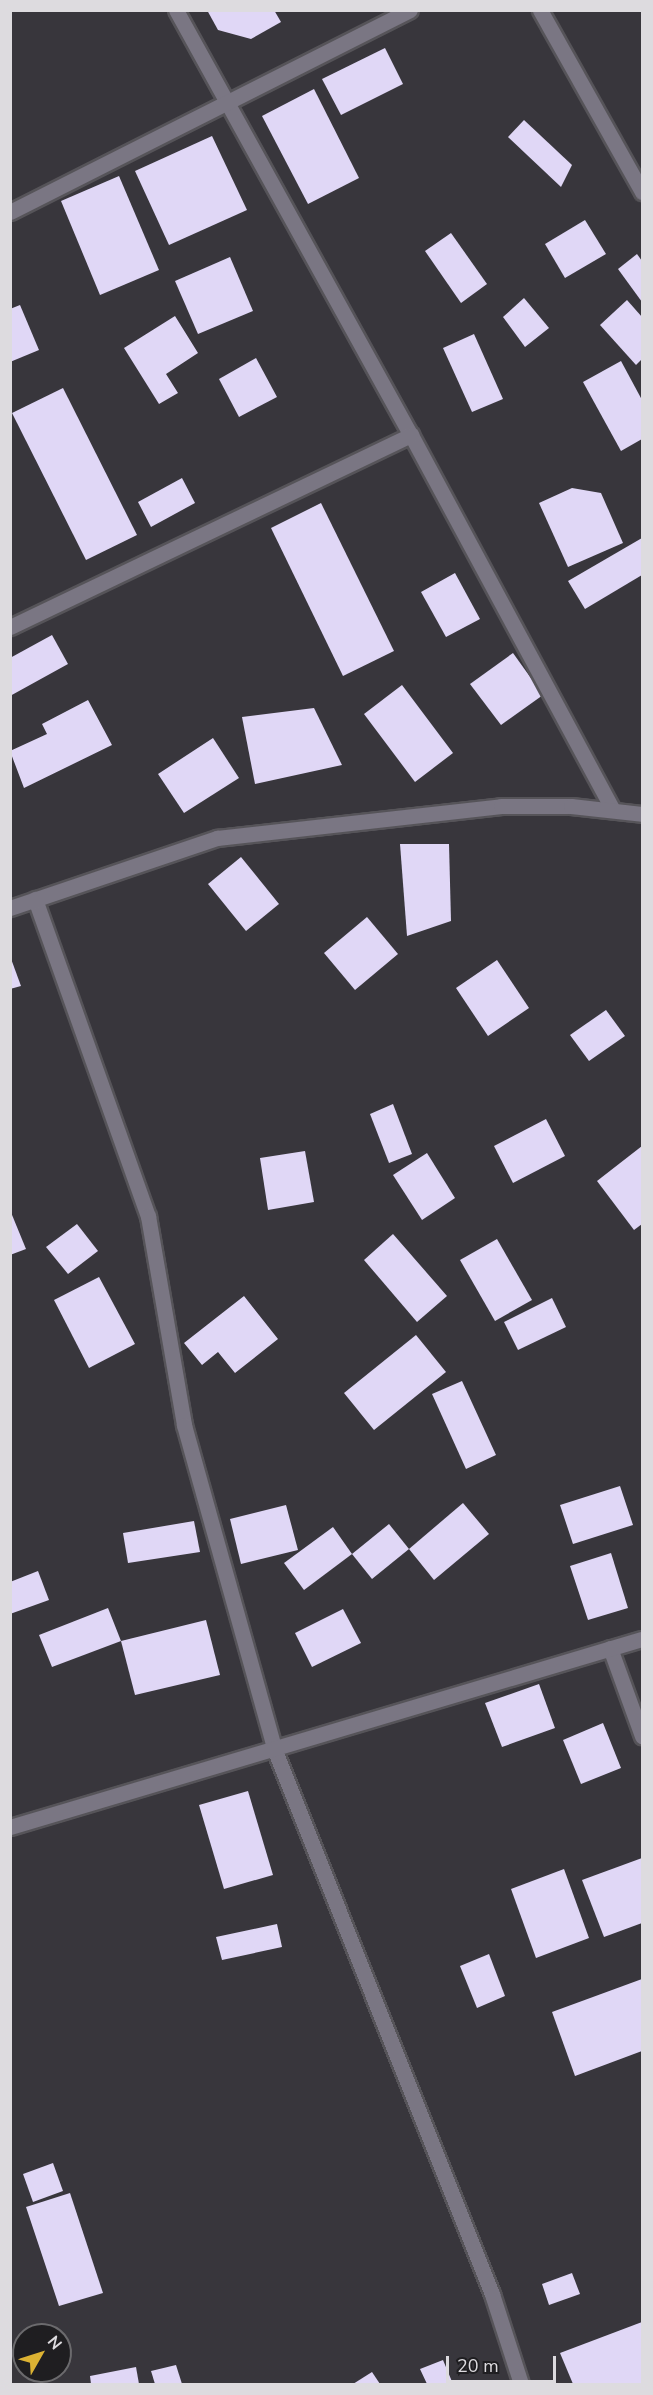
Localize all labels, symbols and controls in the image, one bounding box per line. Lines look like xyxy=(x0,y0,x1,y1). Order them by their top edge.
north arrow xyxy=(12,2323,72,2383)
text: N xyxy=(42,2331,67,2355)
scale bar xyxy=(449,2344,558,2382)
text: 20 m xyxy=(457,2354,499,2378)

